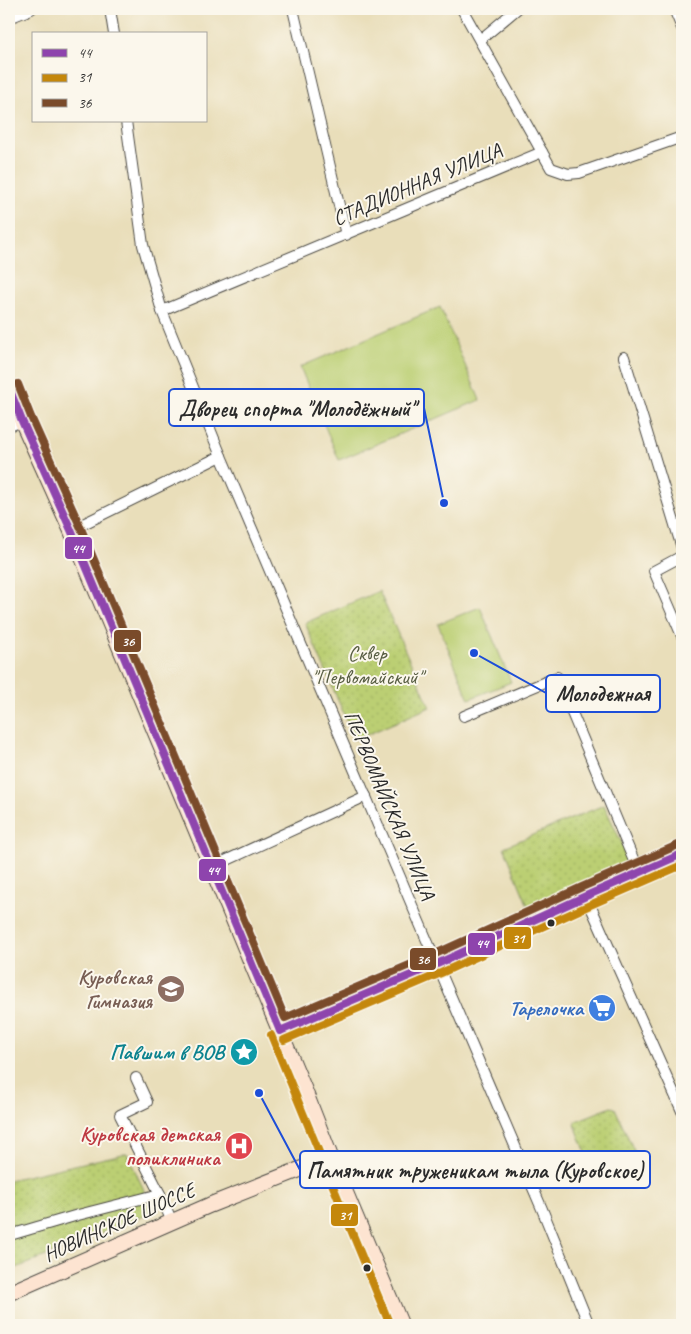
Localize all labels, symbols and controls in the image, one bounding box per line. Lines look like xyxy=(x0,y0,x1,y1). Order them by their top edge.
legend xyxy=(32,32,208,122)
text: 44 xyxy=(78,44,93,63)
text: 31 xyxy=(78,68,93,87)
text: 36 xyxy=(78,94,93,113)
street label: СТАДИОННАЯ УЛИЦА xyxy=(329,136,506,231)
callout: Дворец спорта "Молодёжный" xyxy=(169,389,424,426)
text: Дворец спорта "Молодёжный" xyxy=(179,395,420,423)
line badge: 44 xyxy=(64,536,93,560)
text: 44 xyxy=(72,540,86,557)
line badge: 36 xyxy=(113,629,142,653)
text: 36 xyxy=(122,633,136,650)
park label: Сквер "Первомайский" xyxy=(312,640,426,690)
callout: Молодежная xyxy=(546,675,660,712)
text: Молодежная xyxy=(556,680,652,708)
street label: ПЕРВОМАЙСКАЯ УЛИЦА xyxy=(338,707,442,904)
line badge: 44 xyxy=(198,858,227,882)
text: 44 xyxy=(207,862,221,879)
unlabelled marker xyxy=(546,918,556,928)
line badge: 31 xyxy=(503,926,532,950)
text: 31 xyxy=(512,930,526,947)
line badge: 44 xyxy=(467,932,496,956)
text: 44 xyxy=(476,935,490,952)
line badge: 36 xyxy=(409,947,437,971)
text: 36 xyxy=(417,951,431,968)
place label: Куровская Гимназия xyxy=(78,964,153,1014)
school or university icon: Куровская Гимназия xyxy=(156,974,186,1004)
supermarket icon: Тарелочка xyxy=(587,993,617,1023)
place label: Тарелочка xyxy=(509,995,585,1021)
place icon: Павшим в ВОВ xyxy=(229,1037,259,1067)
place label: Павшим в ВОВ xyxy=(110,1039,227,1065)
place label: Куровская детская поликлиника xyxy=(80,1121,222,1171)
hospital icon: Куровская детская поликлиника xyxy=(224,1131,254,1161)
callout: Памятник труженикам тыла (Куровское) xyxy=(300,1151,650,1188)
text: Памятник труженикам тыла (Куровское) xyxy=(307,1157,645,1185)
street label: НОВИНСКОЕ ШОССЕ xyxy=(39,1176,201,1267)
line badge: 31 xyxy=(330,1203,359,1227)
text: 31 xyxy=(339,1207,353,1224)
unlabelled marker xyxy=(362,1263,372,1273)

